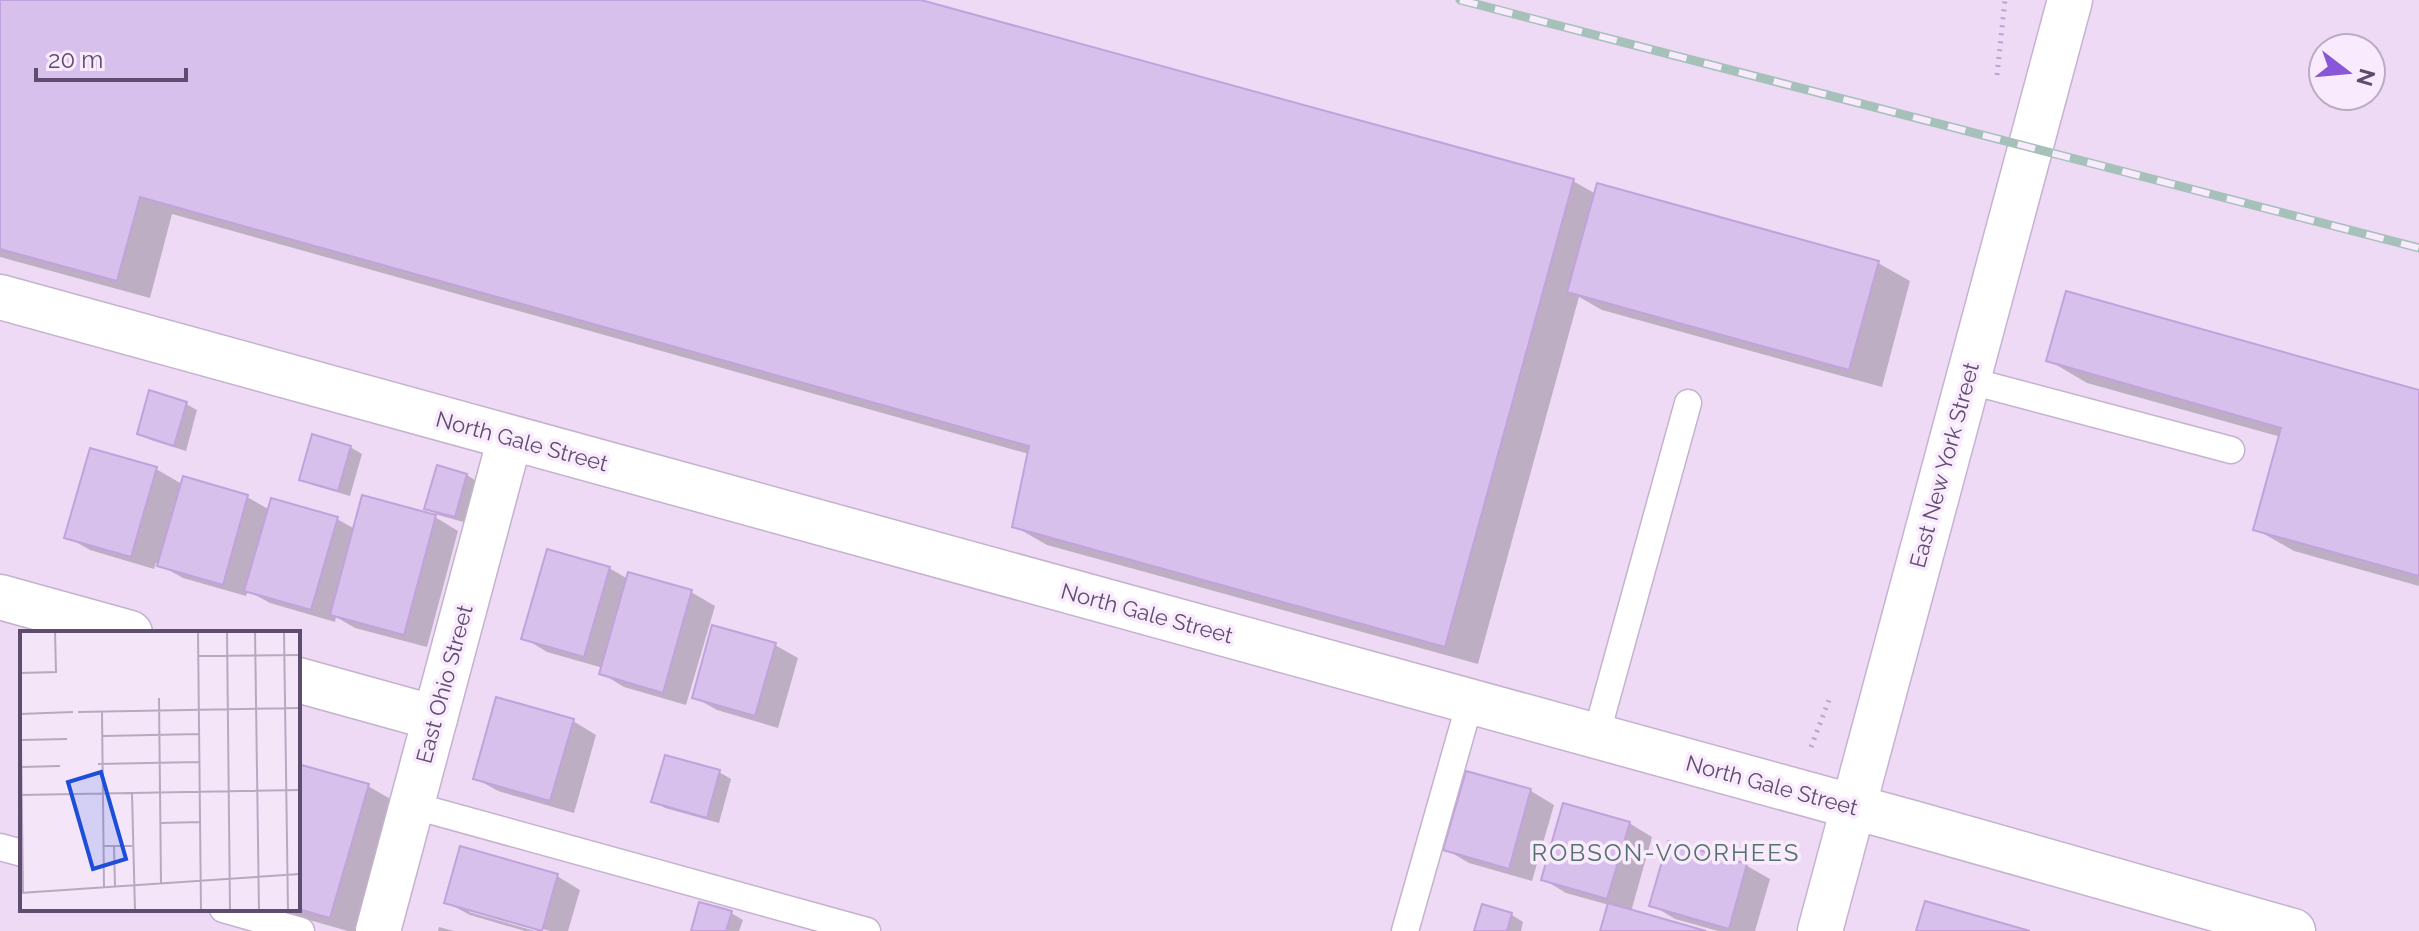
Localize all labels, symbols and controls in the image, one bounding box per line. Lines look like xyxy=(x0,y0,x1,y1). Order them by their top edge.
scale bar xyxy=(36,32,186,82)
north arrow xyxy=(2307,32,2387,112)
text: 20 m xyxy=(48,45,103,74)
text: N xyxy=(2351,66,2381,89)
street label: East New York Street xyxy=(1904,359,1984,571)
street label: North Gale Street xyxy=(433,406,611,477)
street label: North Gale Street xyxy=(1058,578,1236,649)
street label: East Ohio Street xyxy=(410,601,478,766)
inset map xyxy=(20,631,300,911)
street label: North Gale Street xyxy=(1683,750,1861,821)
district label: ROBSON-VOORHEES xyxy=(1532,838,1800,867)

